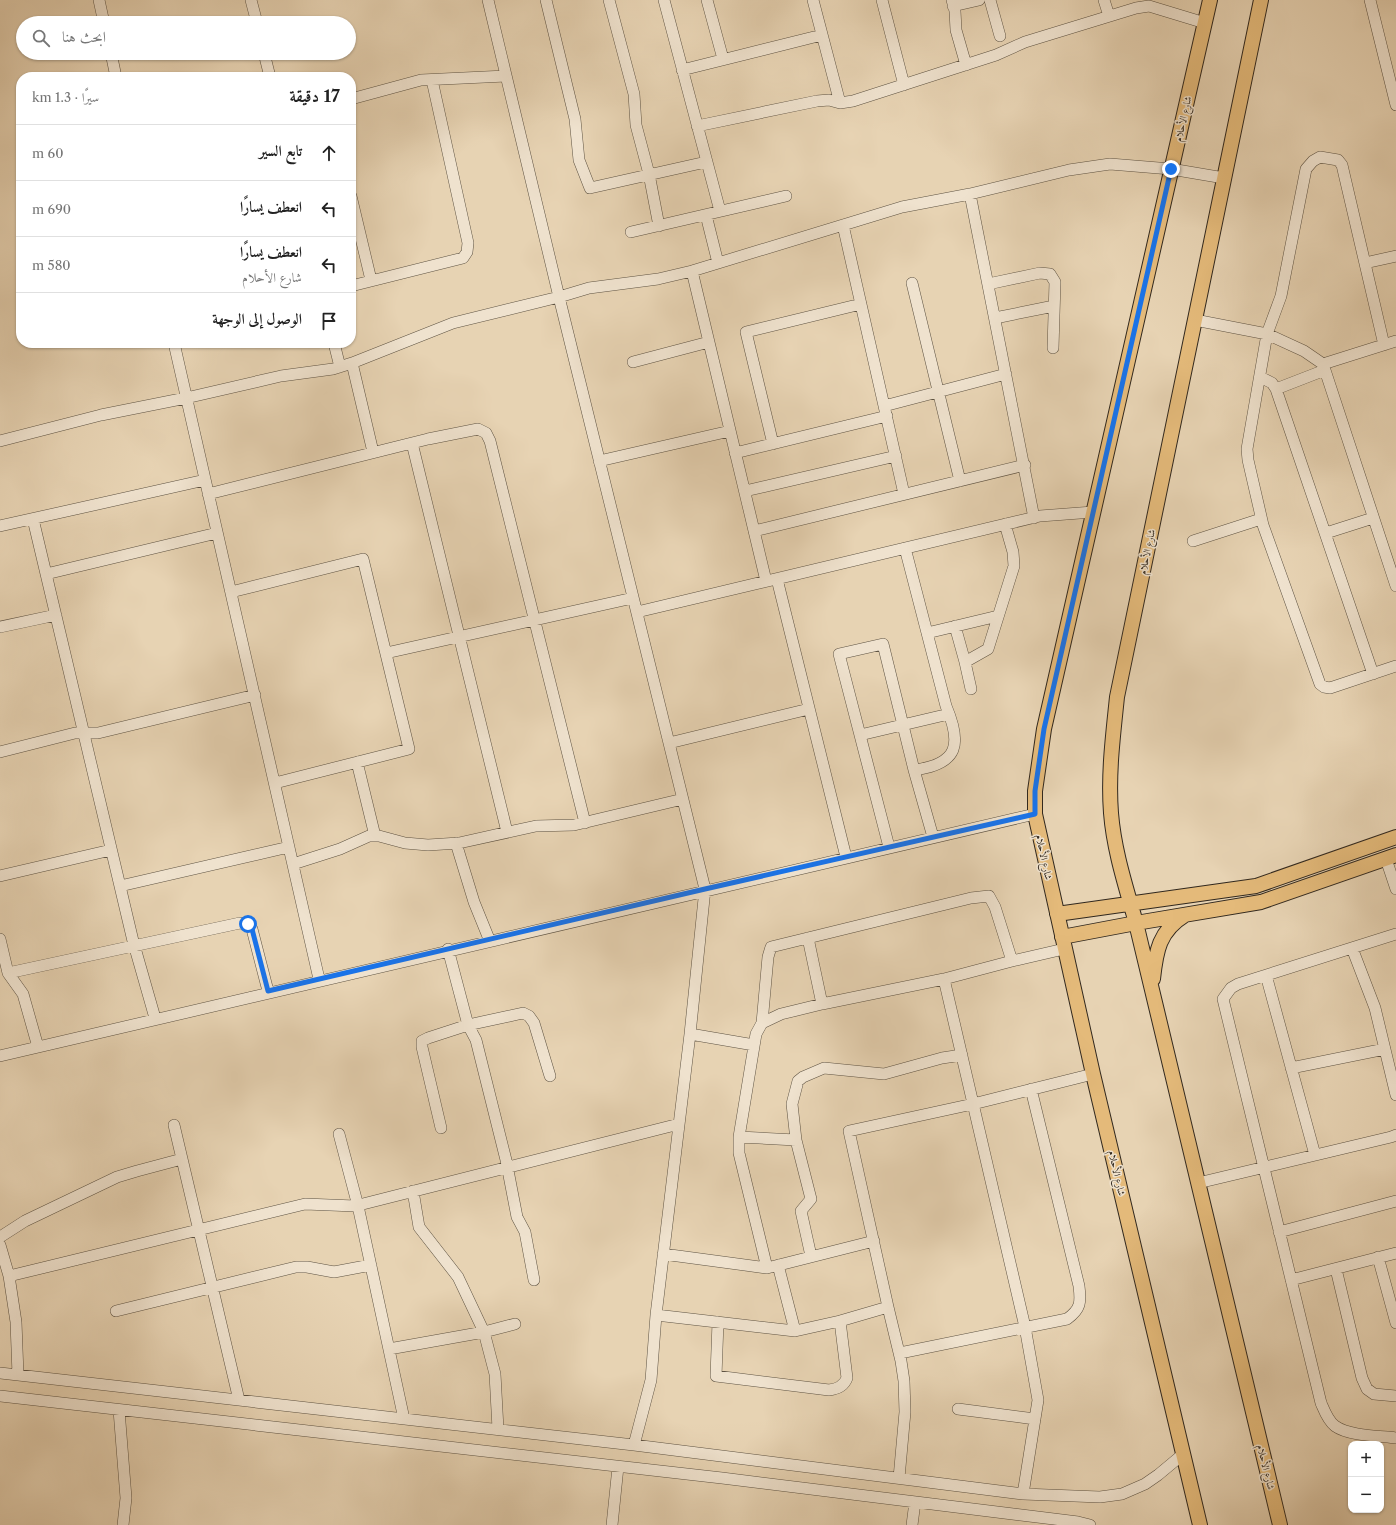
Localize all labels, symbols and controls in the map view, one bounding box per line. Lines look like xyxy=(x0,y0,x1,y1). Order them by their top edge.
search box xyxy=(16,16,356,60)
icon: search xyxy=(30,27,52,49)
text: ابحث هنا xyxy=(62,27,106,46)
text: 17 دقيقة xyxy=(290,86,340,106)
text: سيرًا · 1.3 km xyxy=(32,89,99,105)
street label: شارع الأحلام xyxy=(1171,95,1198,144)
text: تابع السير xyxy=(259,141,302,160)
icon: ahead xyxy=(318,142,340,164)
text: 60 m xyxy=(32,145,63,161)
route end xyxy=(1162,160,1180,178)
text: انعطف يسارًا xyxy=(240,197,302,216)
icon: left xyxy=(318,198,340,220)
text: 690 m xyxy=(32,201,71,217)
text: انعطف يسارًا xyxy=(240,242,302,261)
icon: left xyxy=(318,254,340,276)
text: 580 m xyxy=(32,257,71,273)
text: شارع الأحلام xyxy=(242,269,302,285)
text: الوصول إلى الوجهة xyxy=(212,309,302,328)
icon: arrive xyxy=(318,310,340,332)
street label: شارع الأحلام xyxy=(1136,528,1161,577)
street label: شارع الأحلام xyxy=(1030,833,1055,882)
route start xyxy=(239,915,257,933)
street label: شارع الأحلام xyxy=(1103,1149,1129,1198)
map controls xyxy=(1348,1441,1384,1513)
button: + xyxy=(1348,1441,1384,1477)
street label: شارع الأحلام xyxy=(1251,1443,1278,1492)
button: − xyxy=(1348,1477,1384,1513)

